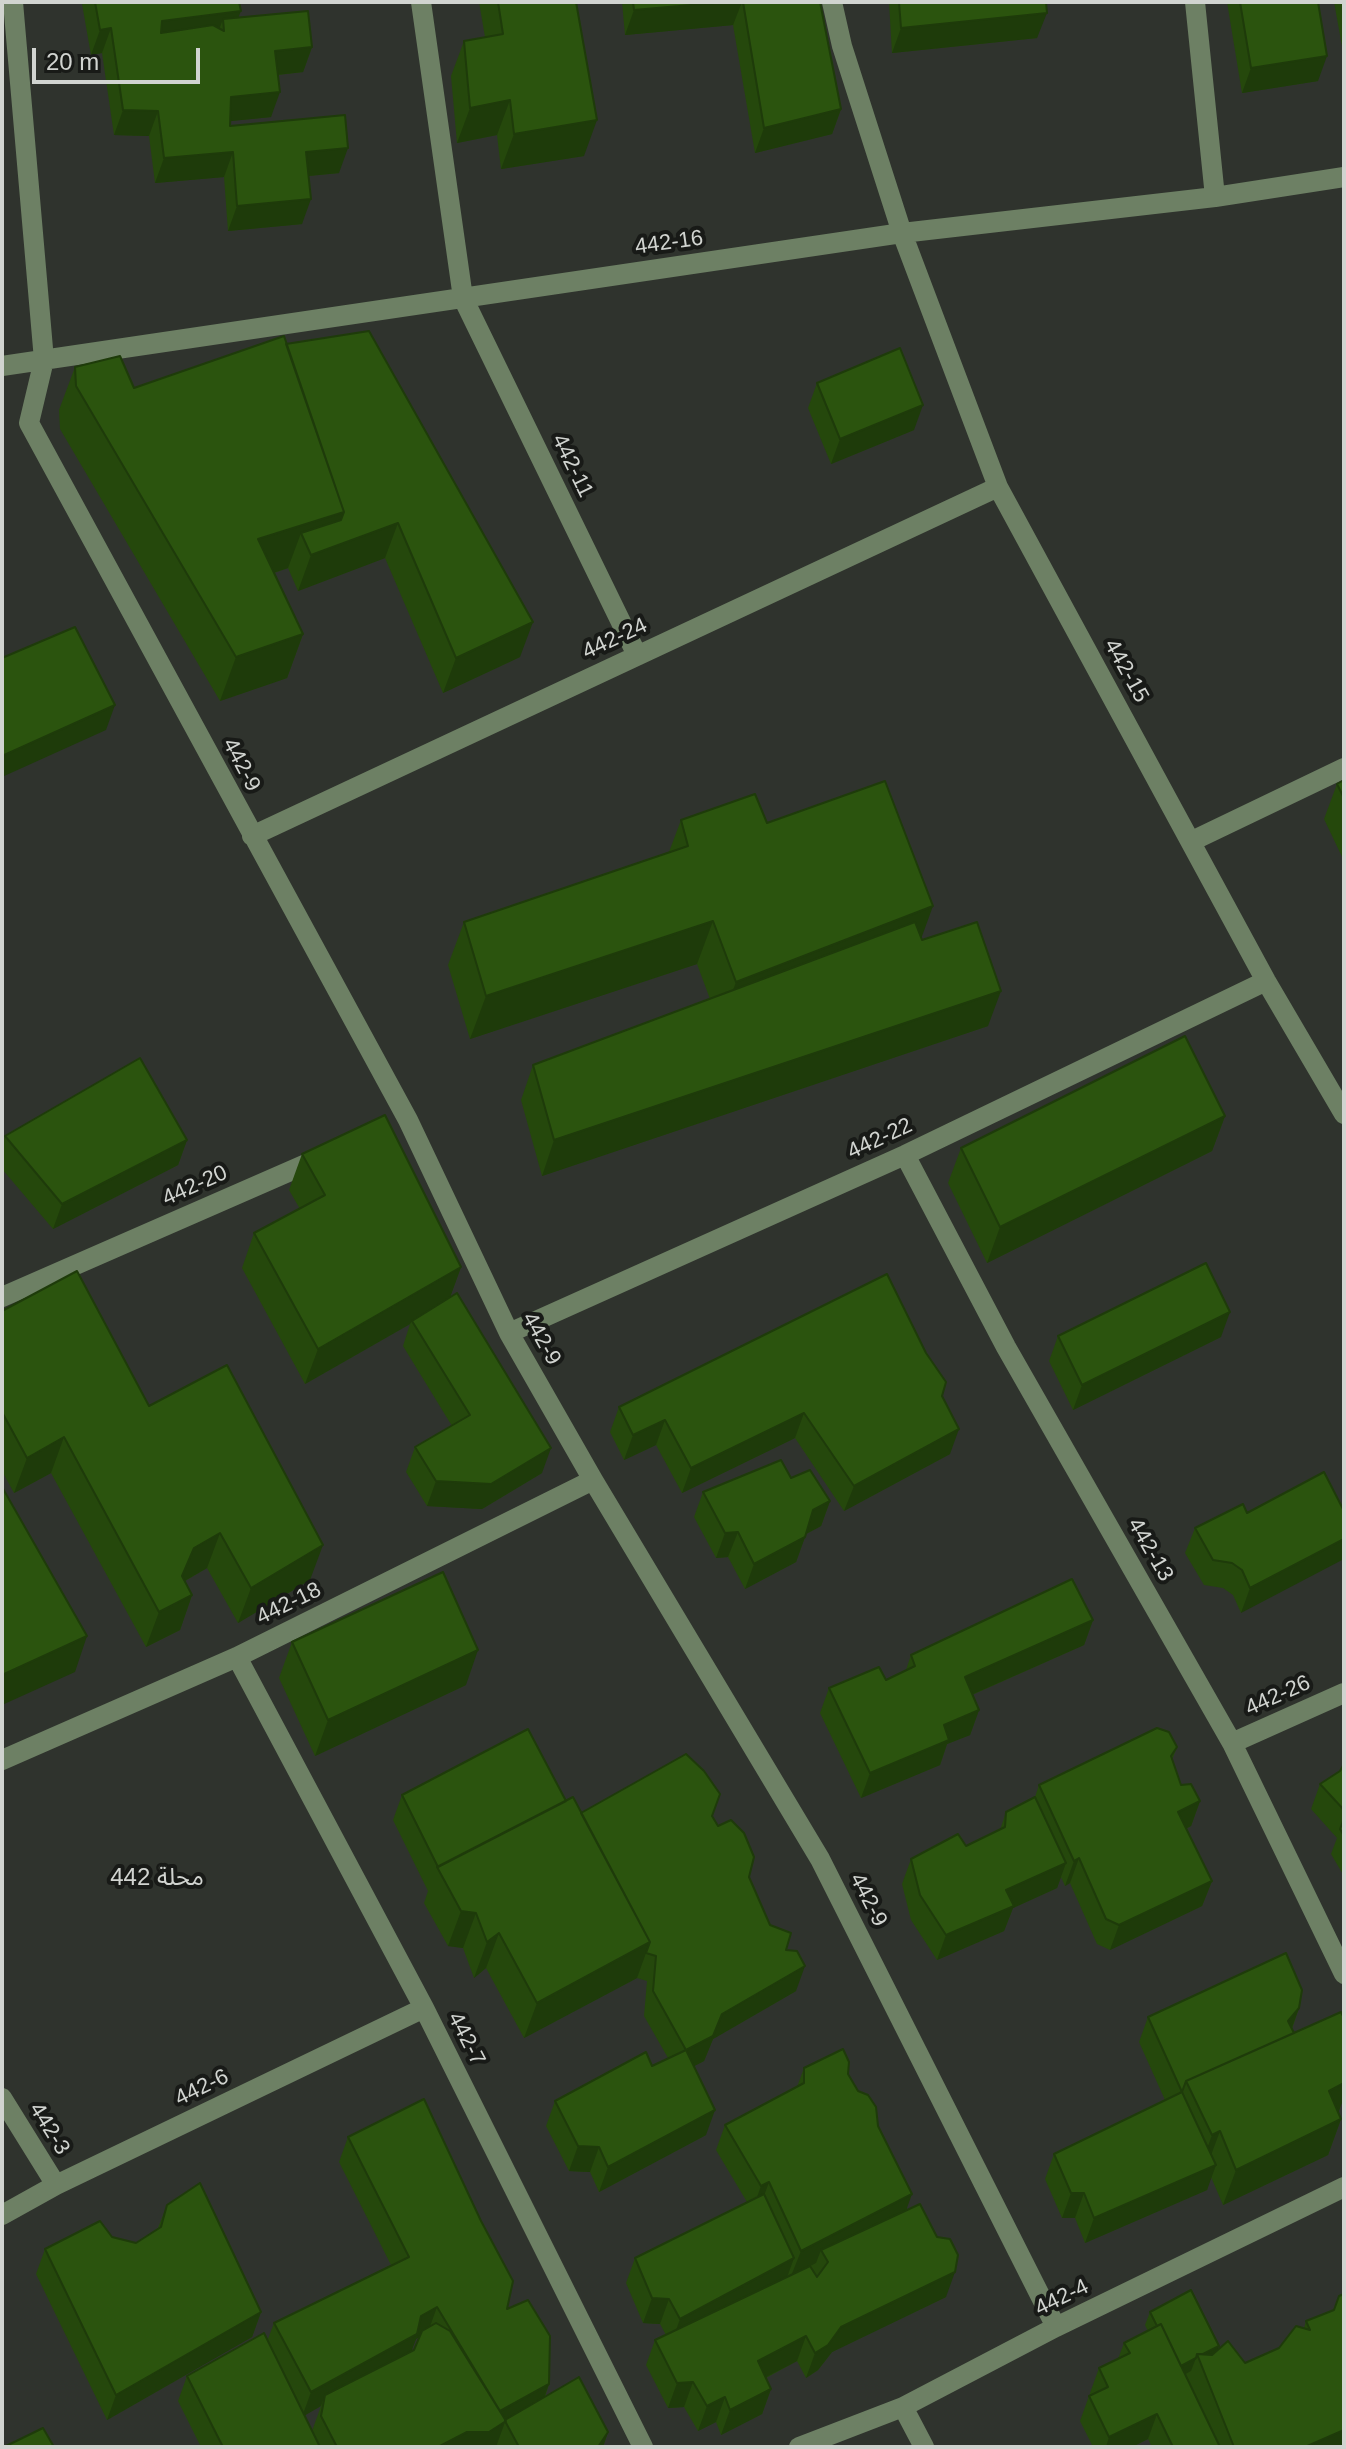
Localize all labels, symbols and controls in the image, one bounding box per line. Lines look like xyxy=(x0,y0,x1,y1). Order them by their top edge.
scale bar xyxy=(36,32,204,82)
text: 20 m xyxy=(46,48,99,75)
street label: 442-16 xyxy=(633,225,705,261)
street label: 442-11 xyxy=(545,430,599,502)
street label: 442-24 xyxy=(578,613,652,665)
street label: 442-15 xyxy=(1098,635,1154,707)
street label: 442-9 xyxy=(216,734,266,796)
street label: 442-22 xyxy=(843,1113,917,1165)
street label: 442-20 xyxy=(158,1160,232,1212)
street label: 442-9 xyxy=(516,1308,566,1370)
street label: 442-13 xyxy=(1121,1514,1179,1586)
street label: 442-18 xyxy=(252,1577,326,1631)
street label: 442-26 xyxy=(1241,1670,1315,1722)
district label: محلة 442 xyxy=(110,1864,204,1892)
street label: 442-9 xyxy=(843,1869,893,1931)
street label: 442-7 xyxy=(441,2008,491,2070)
street label: 442-6 xyxy=(171,2064,233,2112)
street label: 442-3 xyxy=(23,2098,75,2160)
street label: 442-4 xyxy=(1031,2274,1093,2322)

